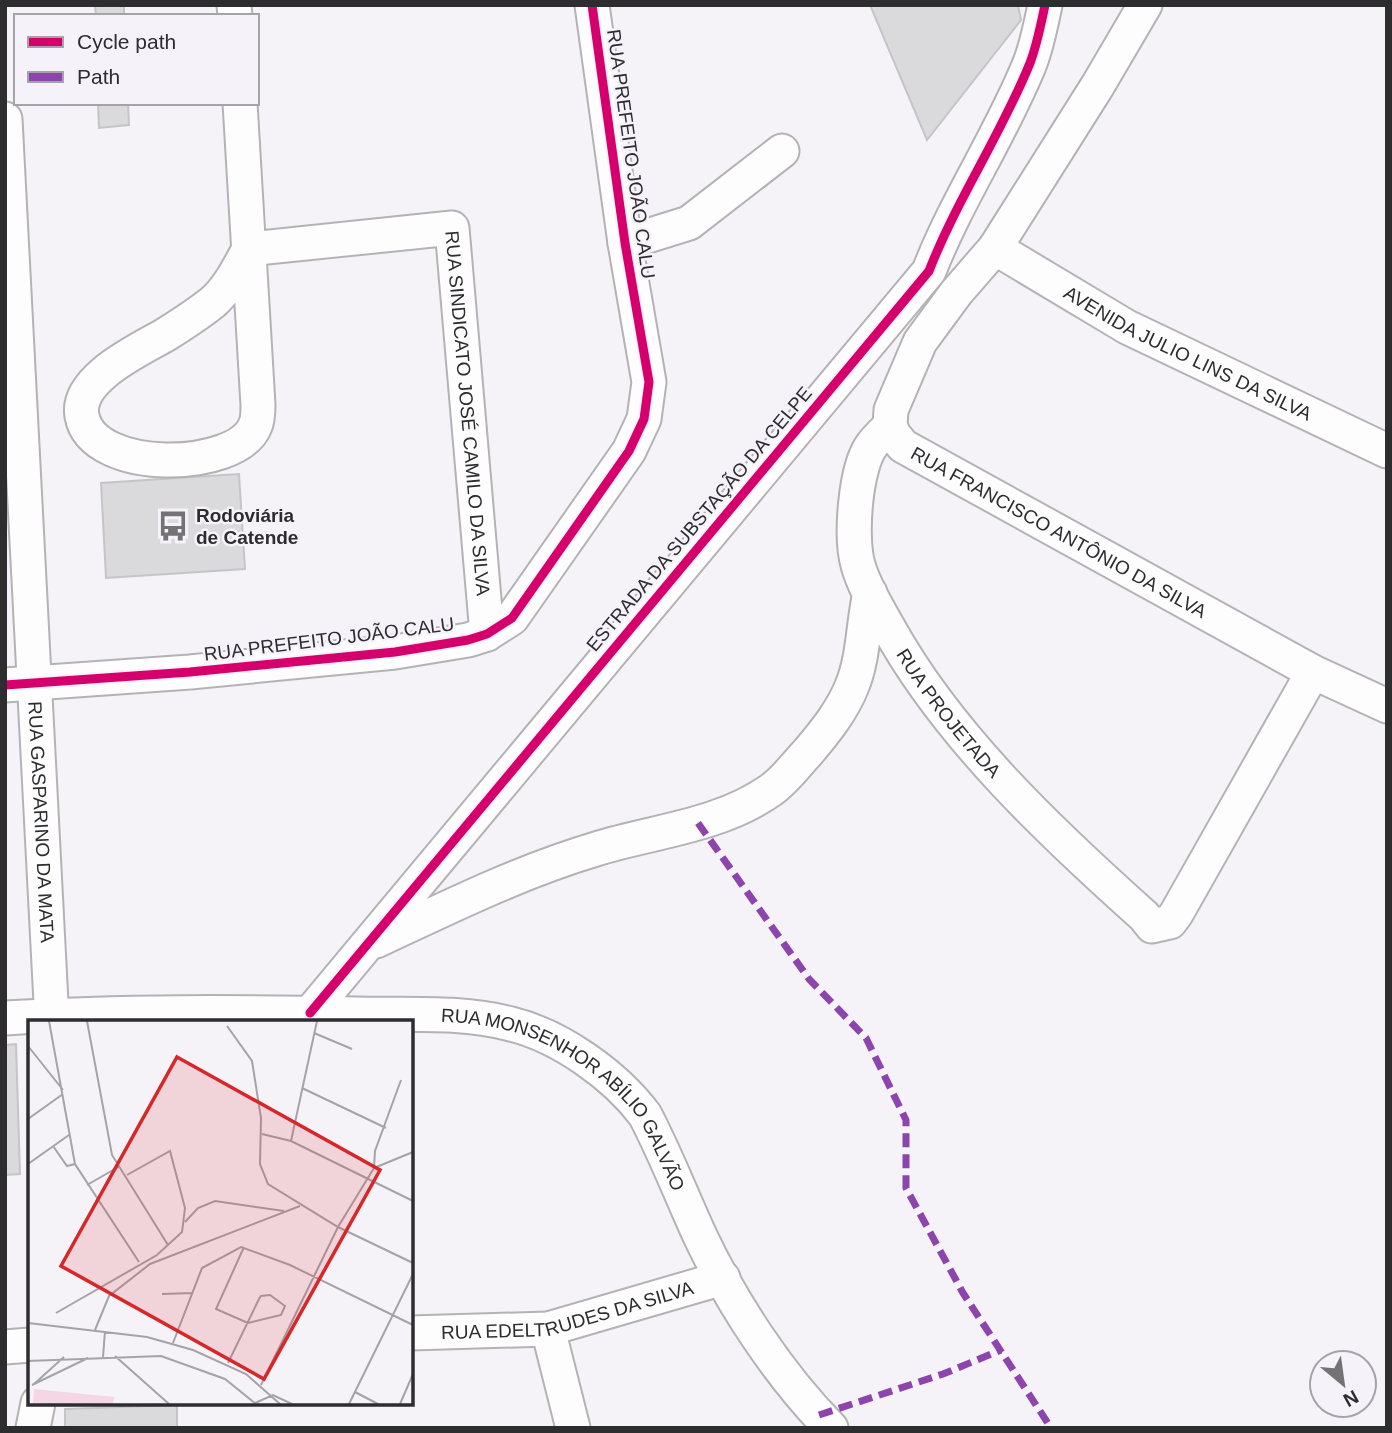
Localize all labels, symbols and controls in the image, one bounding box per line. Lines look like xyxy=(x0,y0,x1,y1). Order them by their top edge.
legend xyxy=(14,14,259,105)
street label: RUA PREFEITO JOÃO CALU xyxy=(603,28,659,280)
text: Cycle path xyxy=(77,30,176,53)
text: Path xyxy=(77,65,120,88)
street label: RUA SINDICATO JOSÉ CAMILO DA SILVA xyxy=(442,230,494,597)
street label: AVENIDA JULIO LINS DA SILVA xyxy=(1061,281,1316,424)
street label: ESTRADA DA SUBSTAÇÃO DA CELPE xyxy=(582,383,816,655)
street label: RUA FRANCISCO ANTÔNIO DA SILVA xyxy=(907,442,1211,622)
place label: Rodoviária de Catende xyxy=(196,505,298,548)
bus stop icon: Rodoviária de Catende xyxy=(156,509,190,543)
street label: RUA PREFEITO JOÃO CALU xyxy=(203,613,455,665)
street label: RUA PROJETADA xyxy=(893,645,1005,782)
street label: RUA GASPARINO DA MATA xyxy=(25,701,58,944)
street label: RUA MONSENHOR ABÍLIO GALVÃO xyxy=(441,1004,689,1194)
inset map xyxy=(28,1020,413,1405)
street label: RUA EDELTRUDES DA SILVA xyxy=(441,1277,696,1343)
north arrow xyxy=(1308,1349,1378,1419)
text: N xyxy=(1340,1386,1362,1411)

